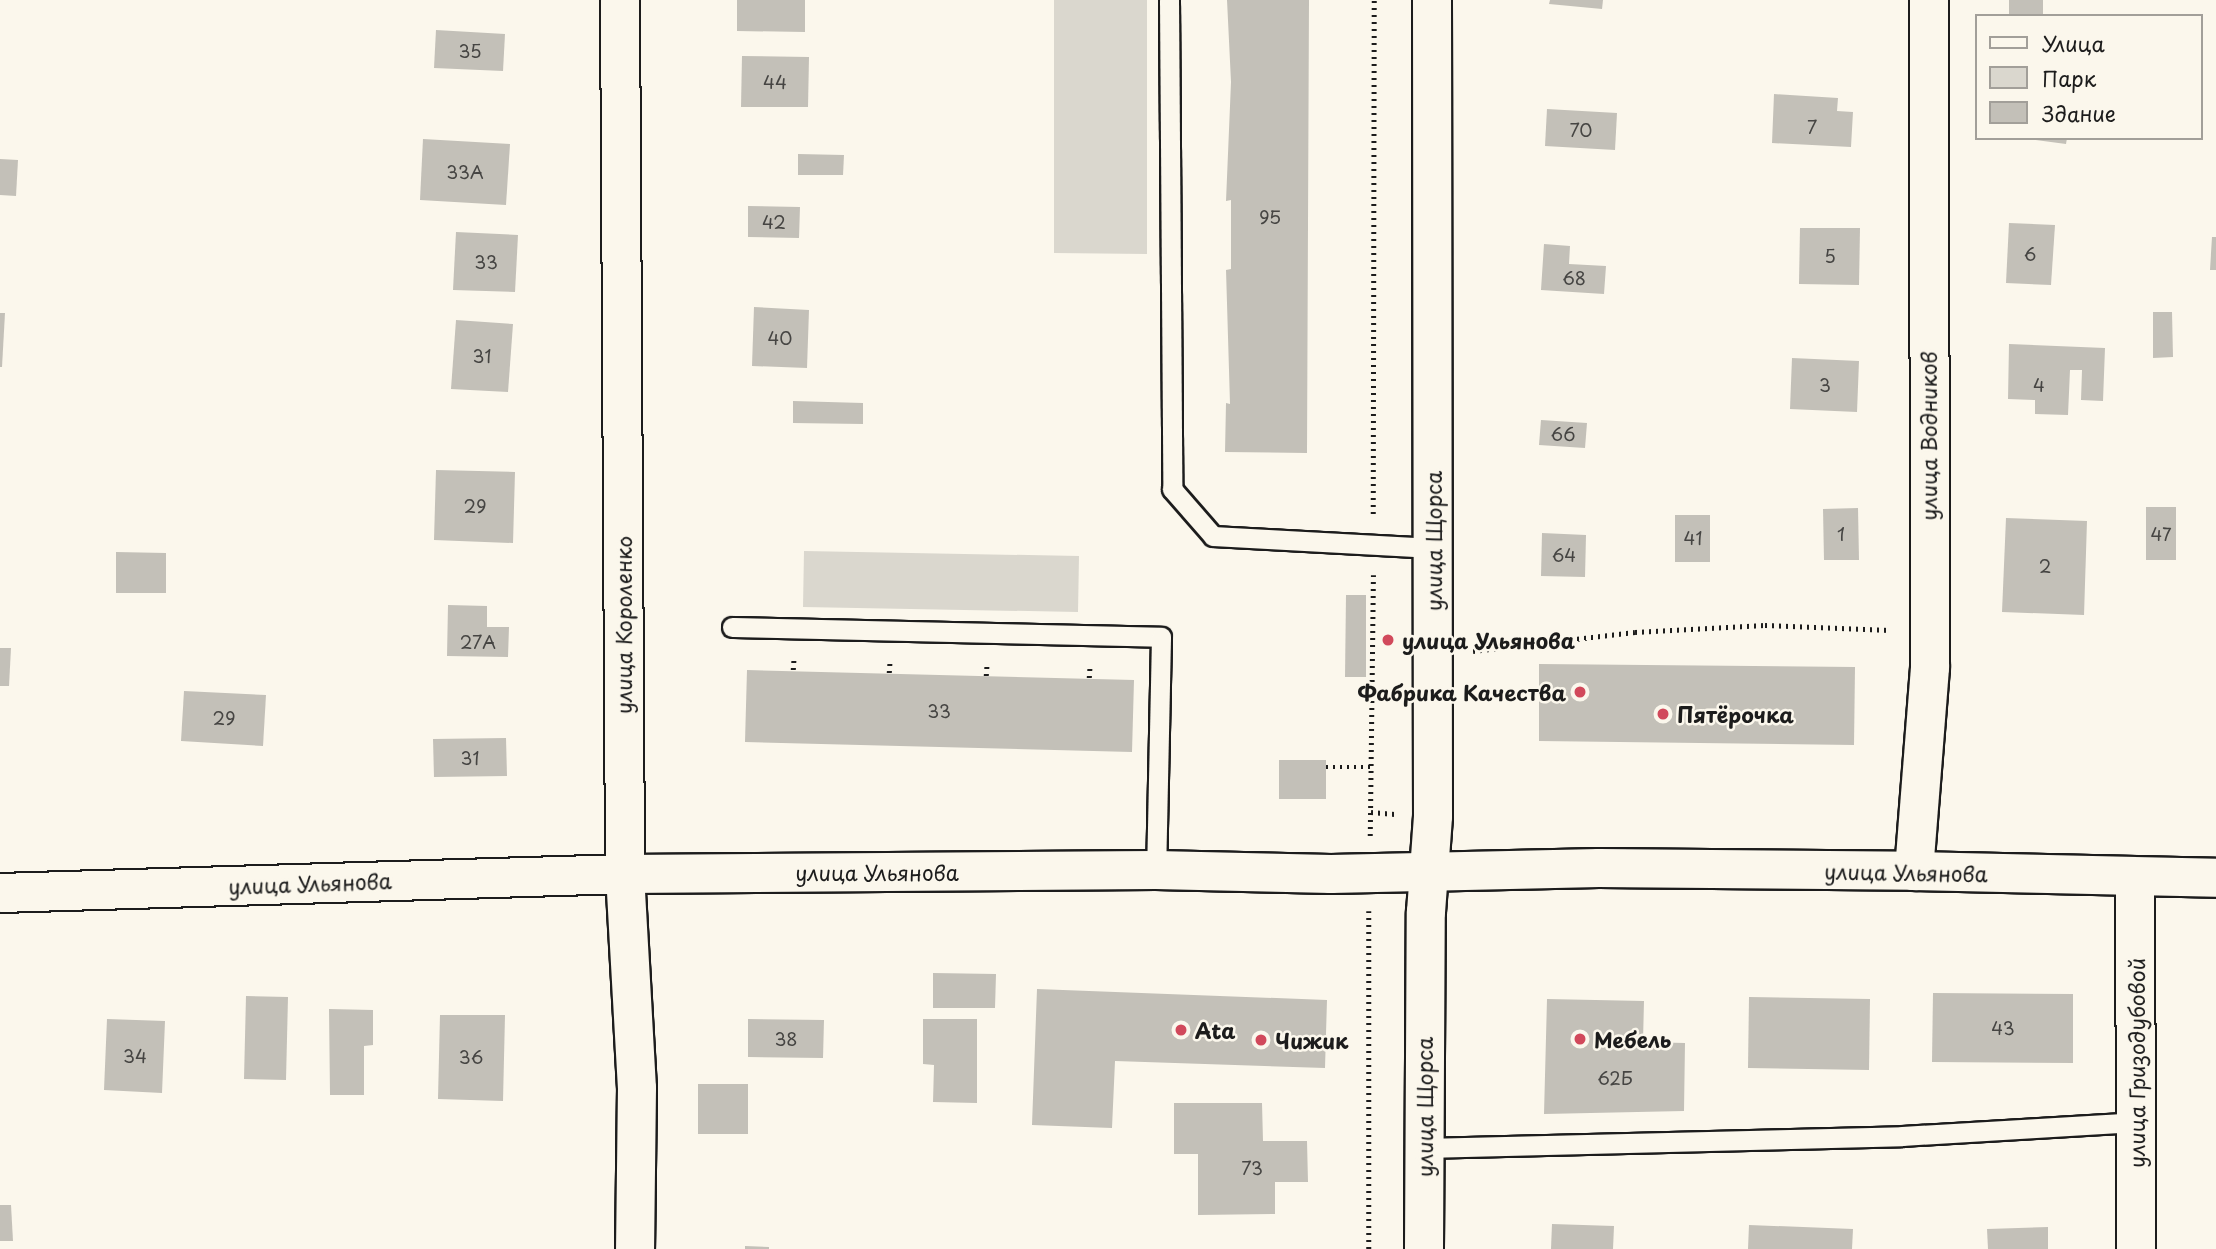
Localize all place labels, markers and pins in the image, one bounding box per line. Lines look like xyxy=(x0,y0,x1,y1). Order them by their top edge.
place label: улица Ульянова xyxy=(1402,627,1576,653)
marker: улица Ульянова xyxy=(1380,632,1396,648)
place label: Фабрика Качества xyxy=(1357,679,1566,705)
marker: Фабрика Качества xyxy=(1572,684,1588,700)
place label: Пятёрочка xyxy=(1677,701,1794,727)
marker: Пятёрочка xyxy=(1655,706,1671,722)
place label: Ata xyxy=(1195,1017,1236,1043)
marker: Ata xyxy=(1173,1022,1189,1038)
place label: Мебель xyxy=(1594,1026,1671,1052)
place label: Чижик xyxy=(1275,1027,1348,1053)
marker: Мебель xyxy=(1572,1031,1588,1047)
marker: Чижик xyxy=(1253,1032,1269,1048)

